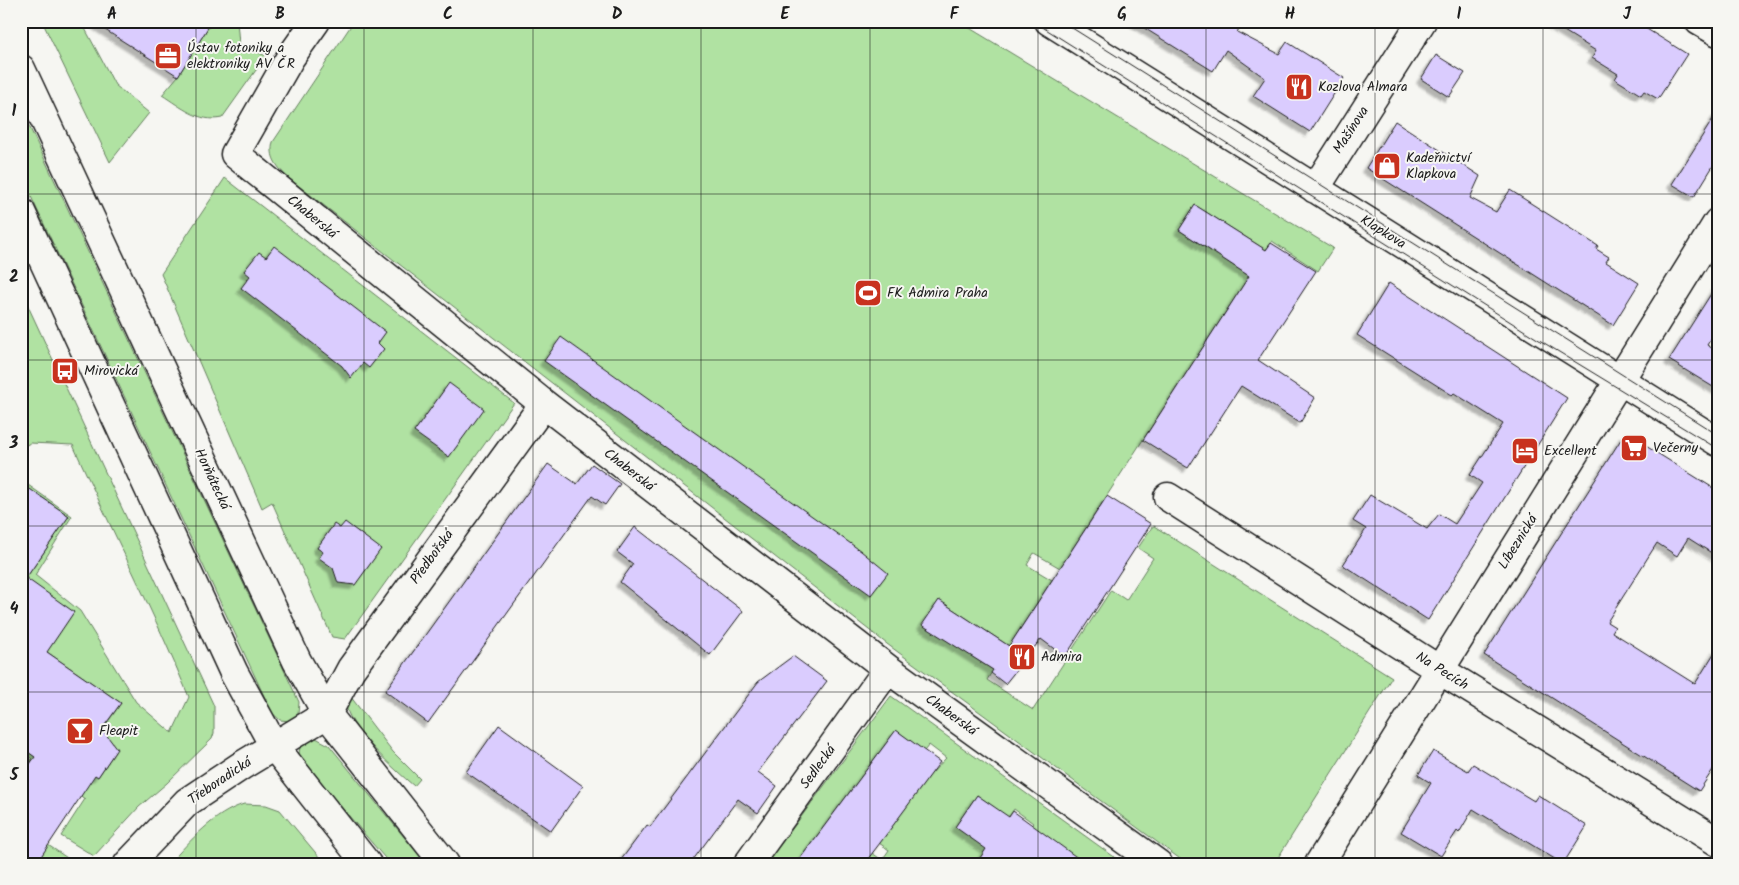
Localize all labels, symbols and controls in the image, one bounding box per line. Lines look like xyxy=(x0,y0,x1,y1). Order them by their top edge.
text: A xyxy=(107,2,117,27)
text: B xyxy=(275,2,285,27)
text: C xyxy=(443,2,453,27)
text: D xyxy=(612,2,623,27)
text: E xyxy=(781,2,791,27)
text: F xyxy=(950,2,960,27)
text: G xyxy=(1117,2,1127,27)
text: H xyxy=(1285,2,1295,27)
text: I xyxy=(1457,2,1462,27)
text: J xyxy=(1623,2,1632,27)
place label: Ústav fotoniky a elektroniky AV ČR xyxy=(187,37,295,75)
office icon: Ústav fotoniky a elektroniky AV ČR xyxy=(153,41,183,71)
restaurant icon: Kozlova Almara xyxy=(1284,72,1314,102)
place label: Kozlova Almara xyxy=(1318,76,1408,98)
text: 1 xyxy=(12,99,17,124)
street label: Mašínova xyxy=(1327,102,1375,158)
place label: Kadeřnictví Klapkova xyxy=(1406,147,1473,185)
shop icon: Kadeřnictví Klapkova xyxy=(1372,151,1402,181)
street label: Chaberská xyxy=(282,190,343,245)
street label: Klapkova xyxy=(1356,209,1410,255)
text: 2 xyxy=(9,265,19,290)
sports icon: FK Admira Praha xyxy=(853,278,883,308)
place label: FK Admira Praha xyxy=(887,282,988,304)
bus stop icon: Mirovická xyxy=(50,356,80,386)
place label: Mirovická xyxy=(84,360,139,382)
text: 3 xyxy=(9,431,19,456)
supermarket icon: Večerny xyxy=(1619,433,1649,463)
hotel icon: Excellent xyxy=(1510,436,1540,466)
place label: Večerny xyxy=(1653,437,1698,459)
place label: Excellent xyxy=(1544,440,1597,462)
street label: Chaberská xyxy=(599,443,660,498)
street label: Horňátecká xyxy=(188,445,236,515)
street label: Líbeznická xyxy=(1493,509,1544,574)
street label: Předbořská xyxy=(405,524,460,589)
text: 4 xyxy=(10,597,19,622)
restaurant icon: Admira xyxy=(1007,642,1037,672)
place label: Admira xyxy=(1041,646,1082,668)
street label: Na Pecích xyxy=(1411,646,1473,696)
street label: Chaberská xyxy=(920,688,983,742)
bar icon: Fleapit xyxy=(65,716,95,746)
place label: Fleapit xyxy=(99,720,139,742)
street label: Sedlecká xyxy=(794,739,842,794)
street label: Třeboradická xyxy=(184,751,258,810)
text: 5 xyxy=(9,763,20,788)

